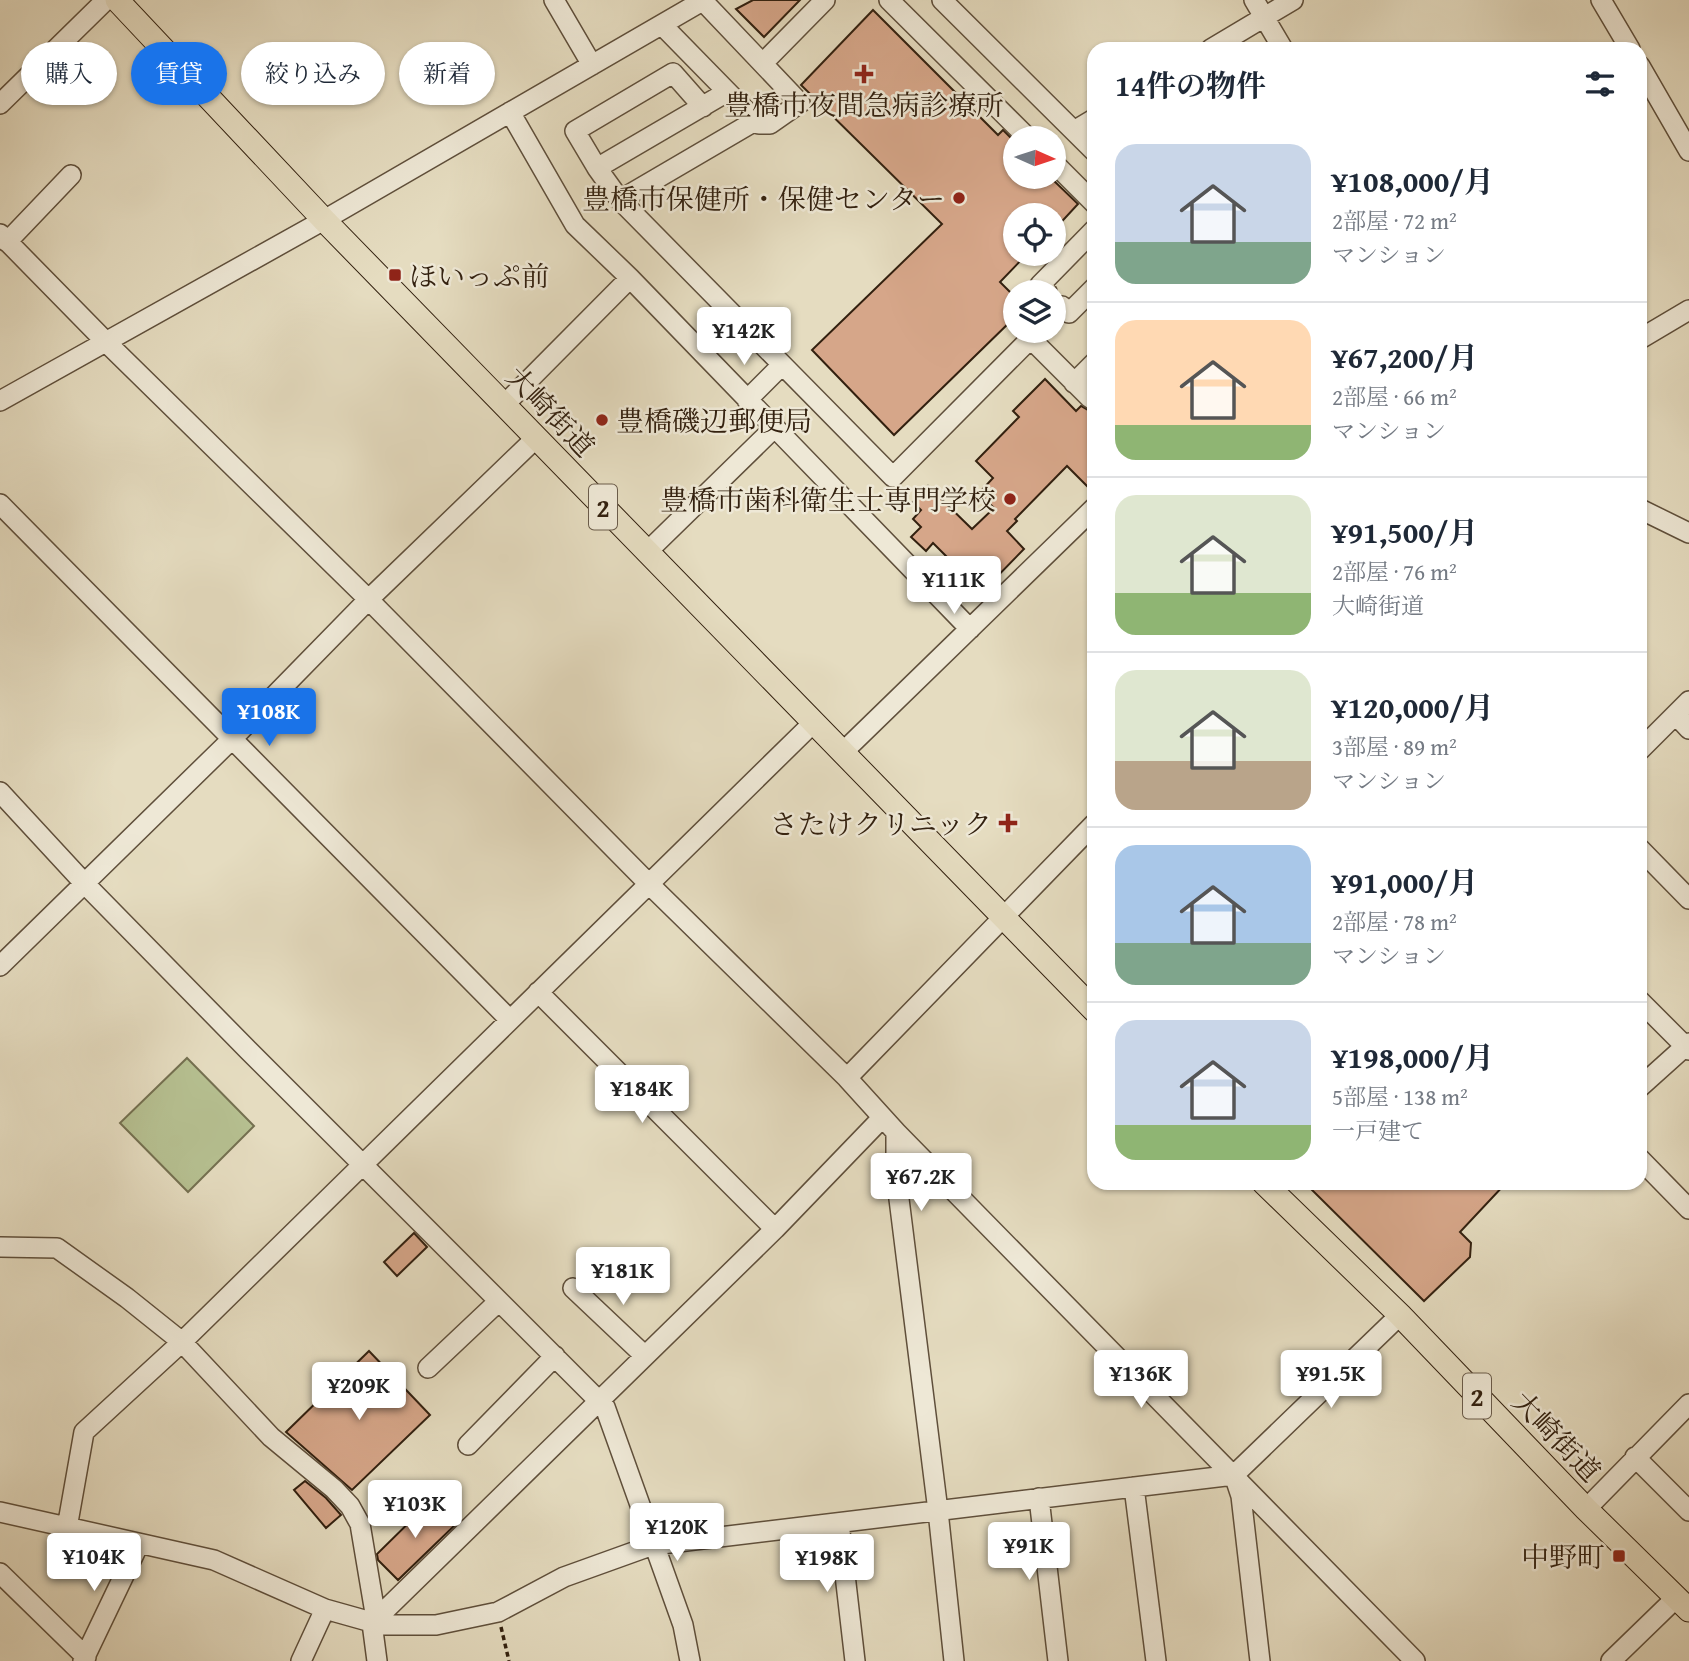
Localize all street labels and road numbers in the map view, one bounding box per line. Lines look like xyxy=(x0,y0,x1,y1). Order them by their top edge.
street label: 大崎街道 xyxy=(497,356,605,466)
road number: 2 xyxy=(589,485,617,530)
road number: 2 xyxy=(1463,1373,1491,1418)
street label: 大崎街道 xyxy=(1503,1381,1611,1491)

